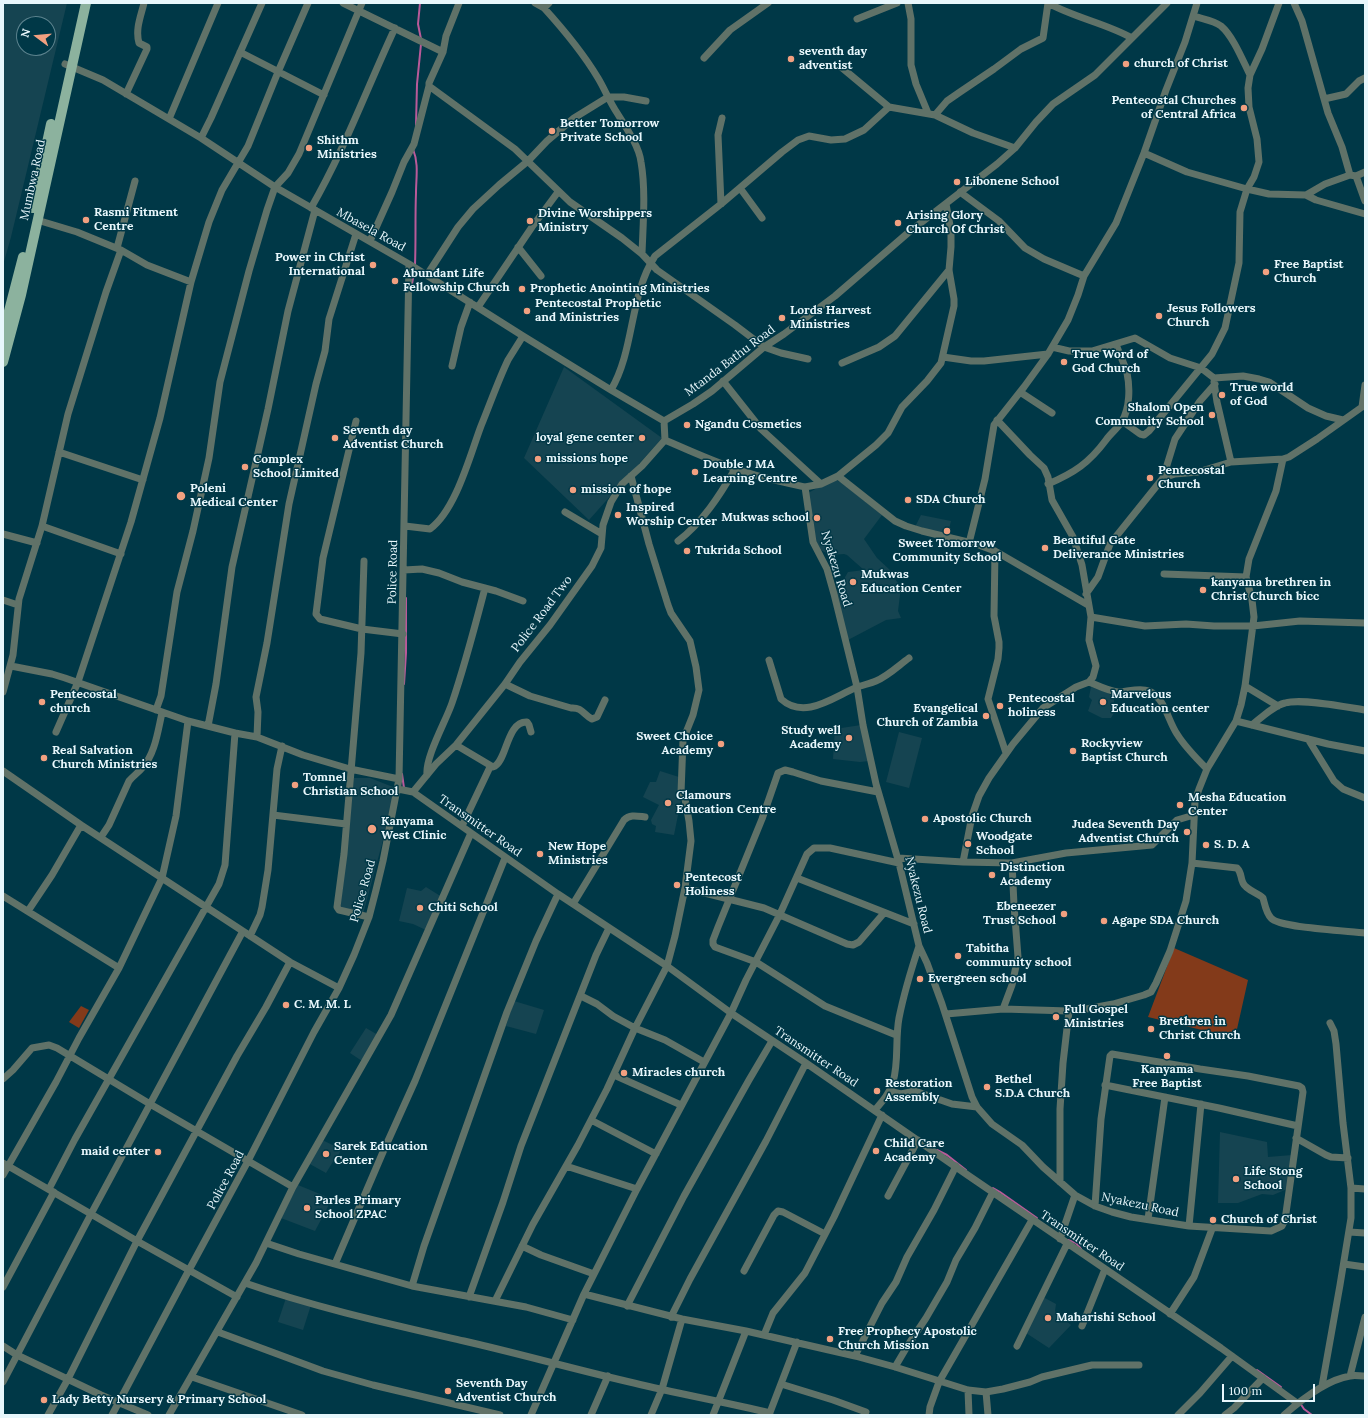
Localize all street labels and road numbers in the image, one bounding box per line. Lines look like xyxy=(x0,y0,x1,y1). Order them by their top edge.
street label: Mumbwa Road xyxy=(17,138,49,222)
street label: Mbasela Road xyxy=(334,205,408,255)
street label: Mtanda Bathu Road xyxy=(682,322,778,400)
street label: Nyakezu Road xyxy=(818,529,854,609)
street label: Police Road xyxy=(385,540,401,604)
street label: Police Road Two xyxy=(509,573,575,655)
street label: Transmitter Road xyxy=(436,792,524,860)
street label: Nyakezu Road xyxy=(901,855,935,935)
street label: Police Road xyxy=(347,858,379,924)
street label: Transmitter Road xyxy=(771,1024,861,1090)
street label: Police Road xyxy=(204,1148,248,1212)
street label: Nyakezu Road xyxy=(1100,1190,1180,1220)
street label: Transmitter Road xyxy=(1037,1208,1127,1274)

